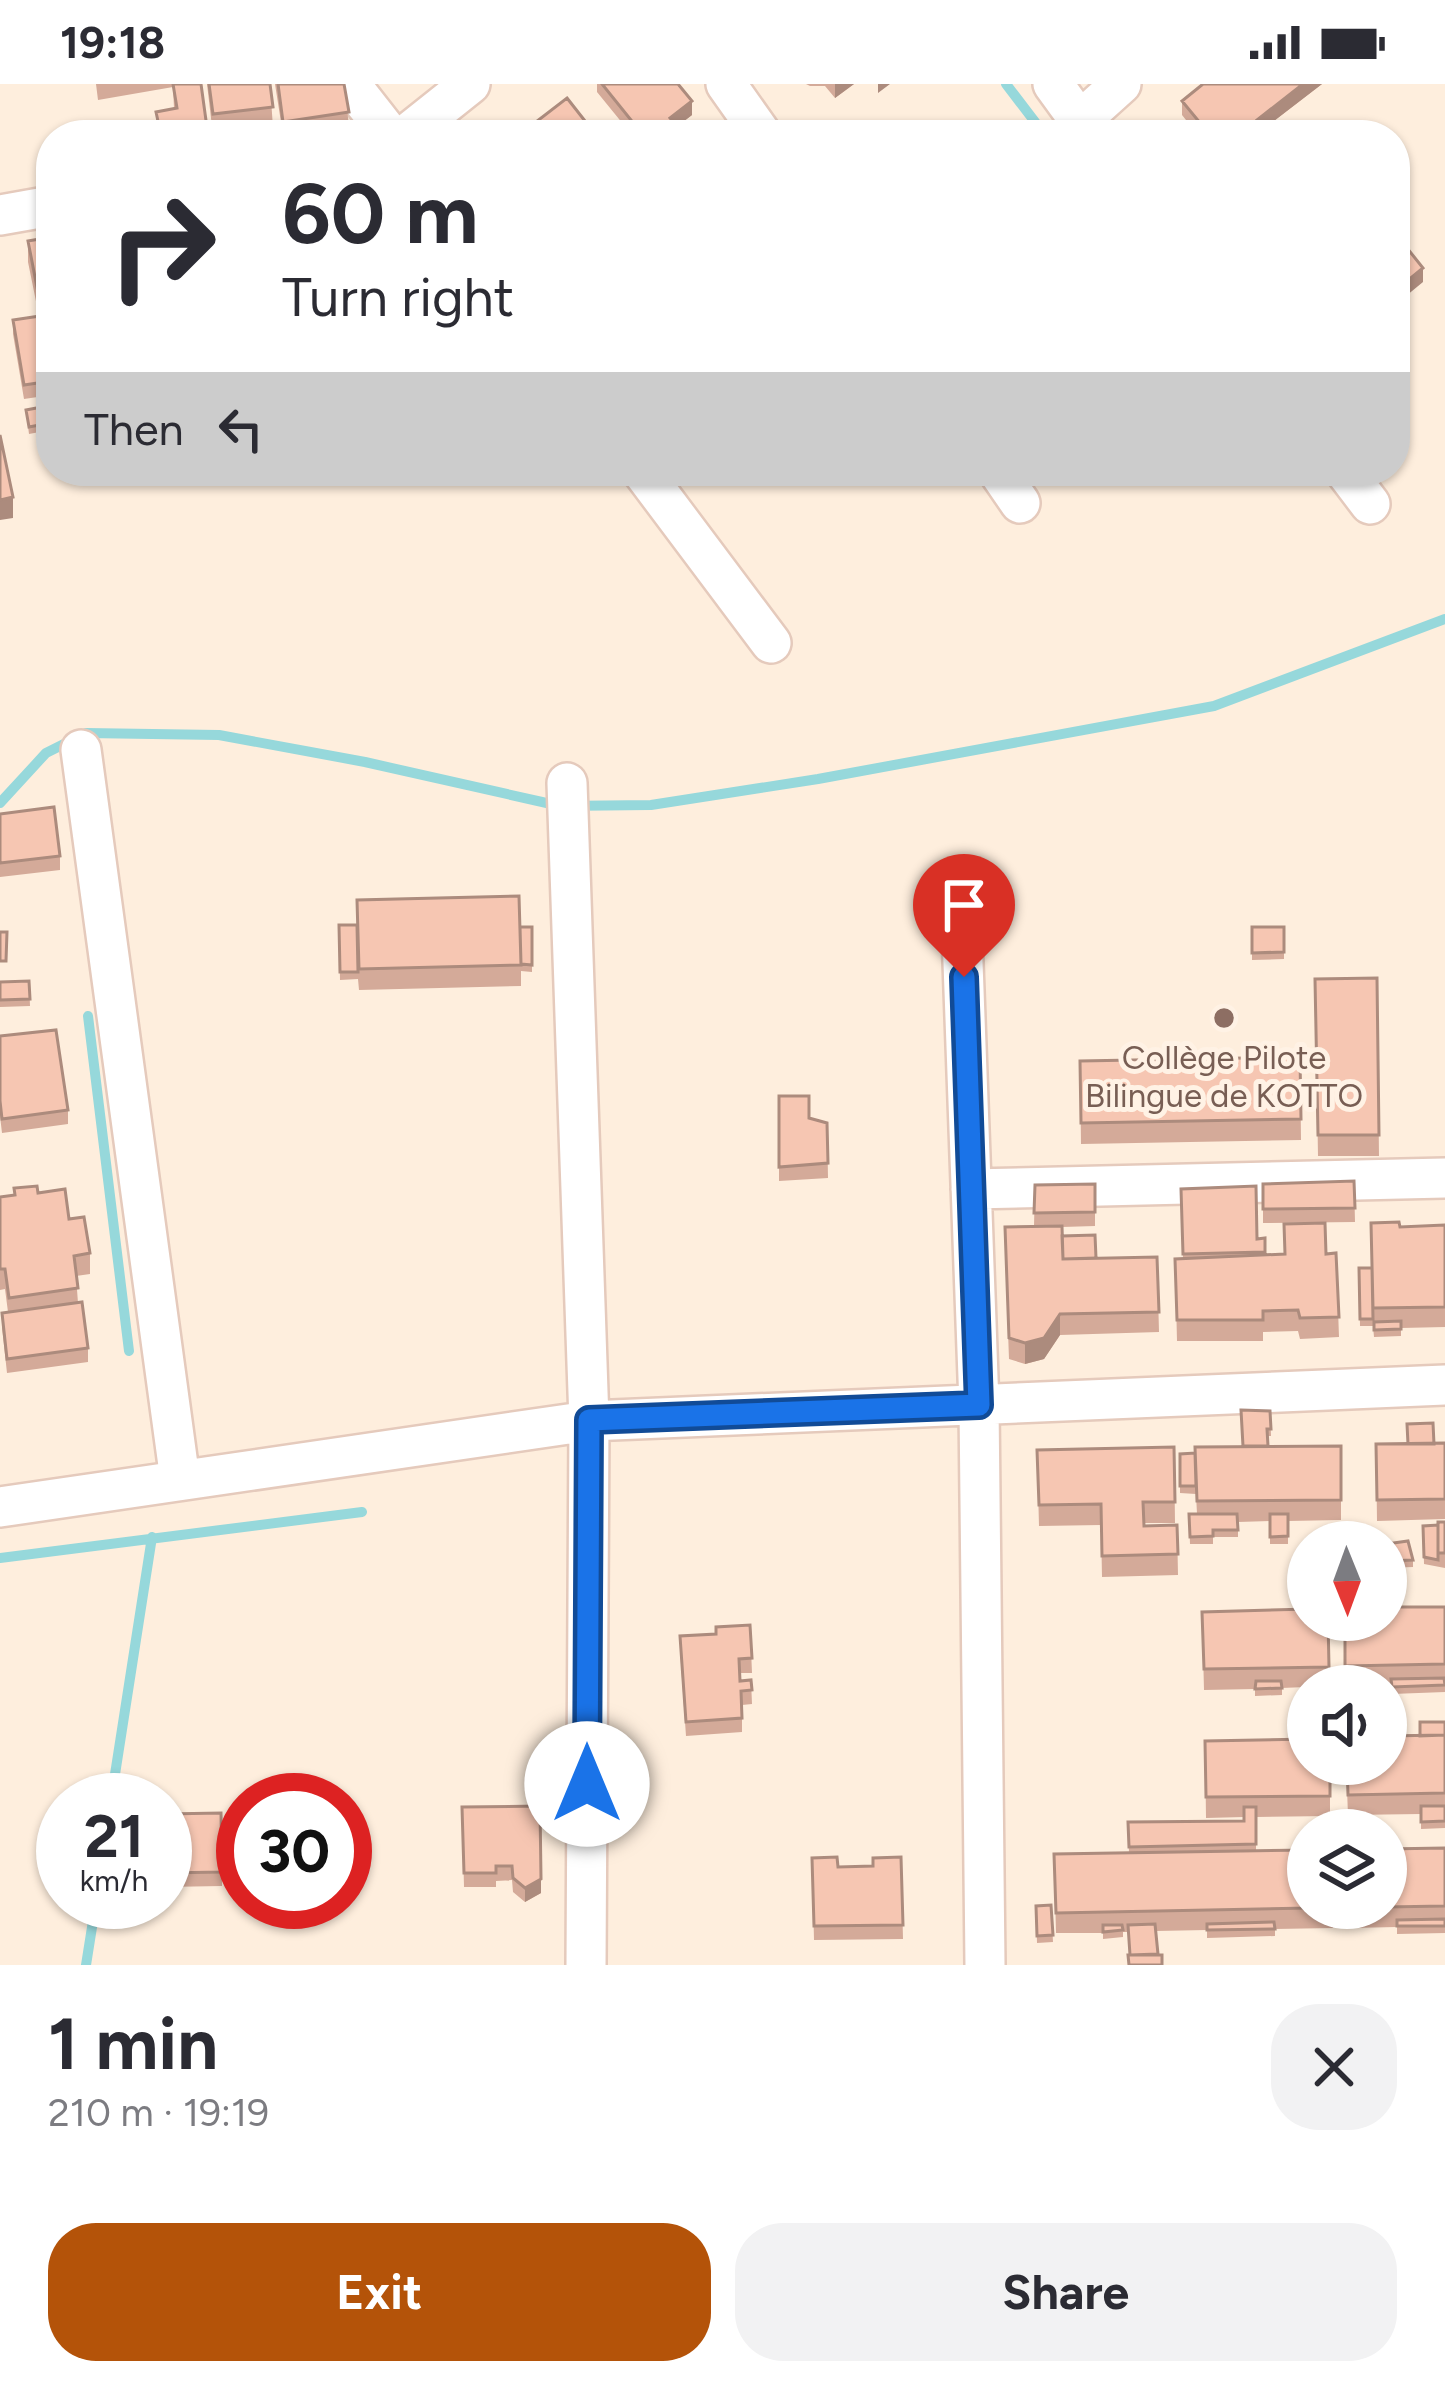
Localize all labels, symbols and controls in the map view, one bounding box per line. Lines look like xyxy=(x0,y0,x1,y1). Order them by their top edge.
text: 19:18 xyxy=(60,15,165,69)
text: 60 m xyxy=(282,163,478,264)
icon: right xyxy=(84,168,240,324)
text: Turn right xyxy=(282,265,514,330)
icon: left xyxy=(208,396,274,462)
text: Then xyxy=(84,402,184,456)
pin xyxy=(913,854,1015,977)
icon: arrive xyxy=(931,872,997,938)
marker: Collège Pilote Bilingue de KOTTO xyxy=(1211,1005,1237,1031)
place label: Collège Pilote Bilingue de KOTTO xyxy=(1085,1038,1363,1115)
north arrow xyxy=(1287,1521,1407,1641)
map controls xyxy=(1287,1521,1407,1929)
button: sound xyxy=(1287,1665,1407,1785)
position arrow xyxy=(524,1721,650,1847)
speed limit sign: 30 xyxy=(216,1773,372,1929)
text: 21 xyxy=(84,1800,144,1872)
button: layers xyxy=(1287,1809,1407,1929)
text: km/h xyxy=(80,1862,148,1899)
text: 1 min xyxy=(48,2001,218,2087)
button: close xyxy=(1271,2004,1397,2130)
text: 210 m · 19:19 xyxy=(48,2089,269,2136)
button: Exit xyxy=(48,2223,711,2361)
button: Share xyxy=(735,2223,1397,2361)

